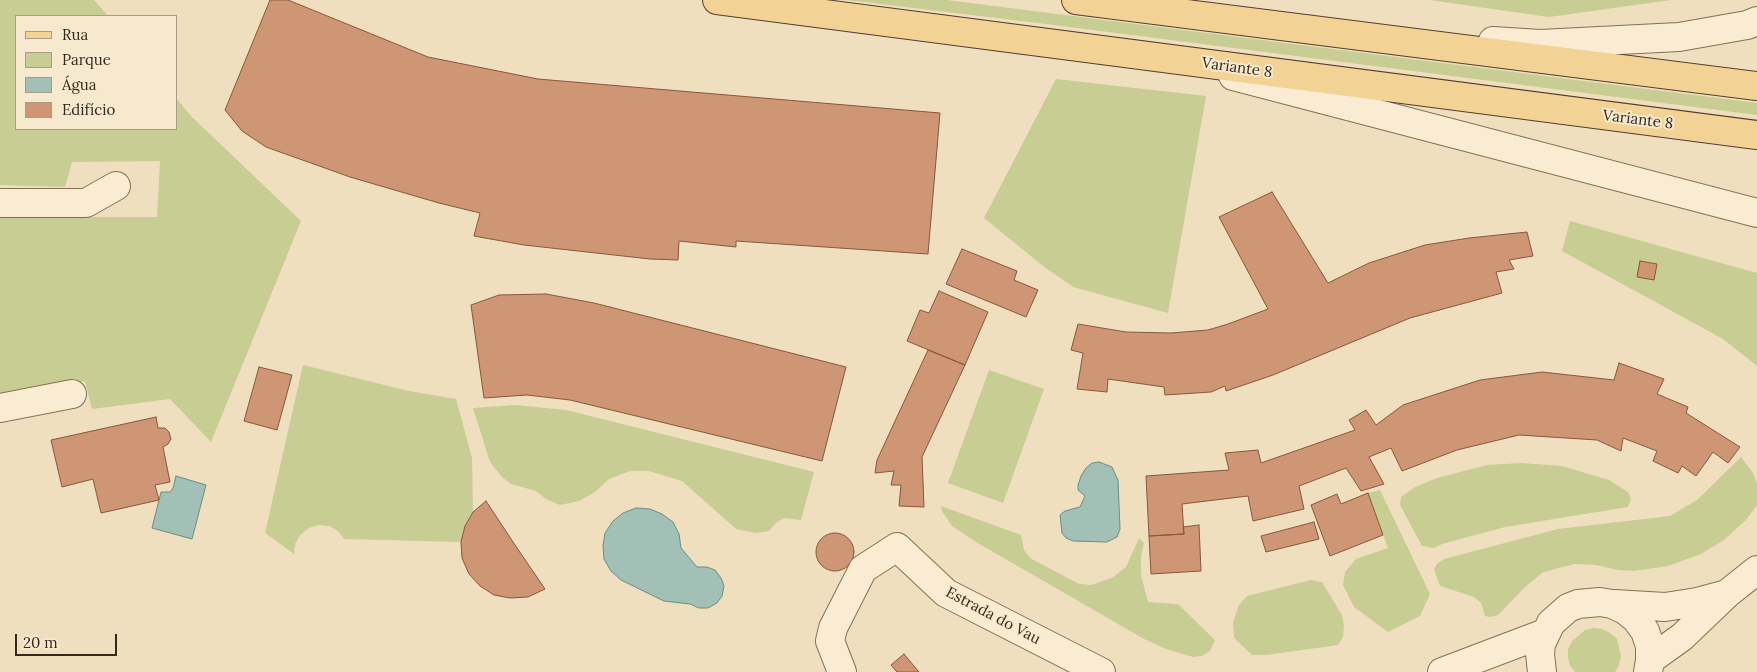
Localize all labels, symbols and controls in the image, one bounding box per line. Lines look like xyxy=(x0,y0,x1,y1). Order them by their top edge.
legend xyxy=(15,15,178,130)
text: Rua xyxy=(62,25,88,44)
text: Parque xyxy=(62,50,111,69)
street label: Variante 8 xyxy=(1201,54,1273,82)
text: Água xyxy=(62,75,96,94)
text: Edifício xyxy=(62,100,115,119)
street label: Variante 8 xyxy=(1602,107,1674,133)
street label: Estrada do Vau xyxy=(943,584,1043,648)
scale bar xyxy=(18,624,120,656)
text: 20 m xyxy=(23,633,58,652)

